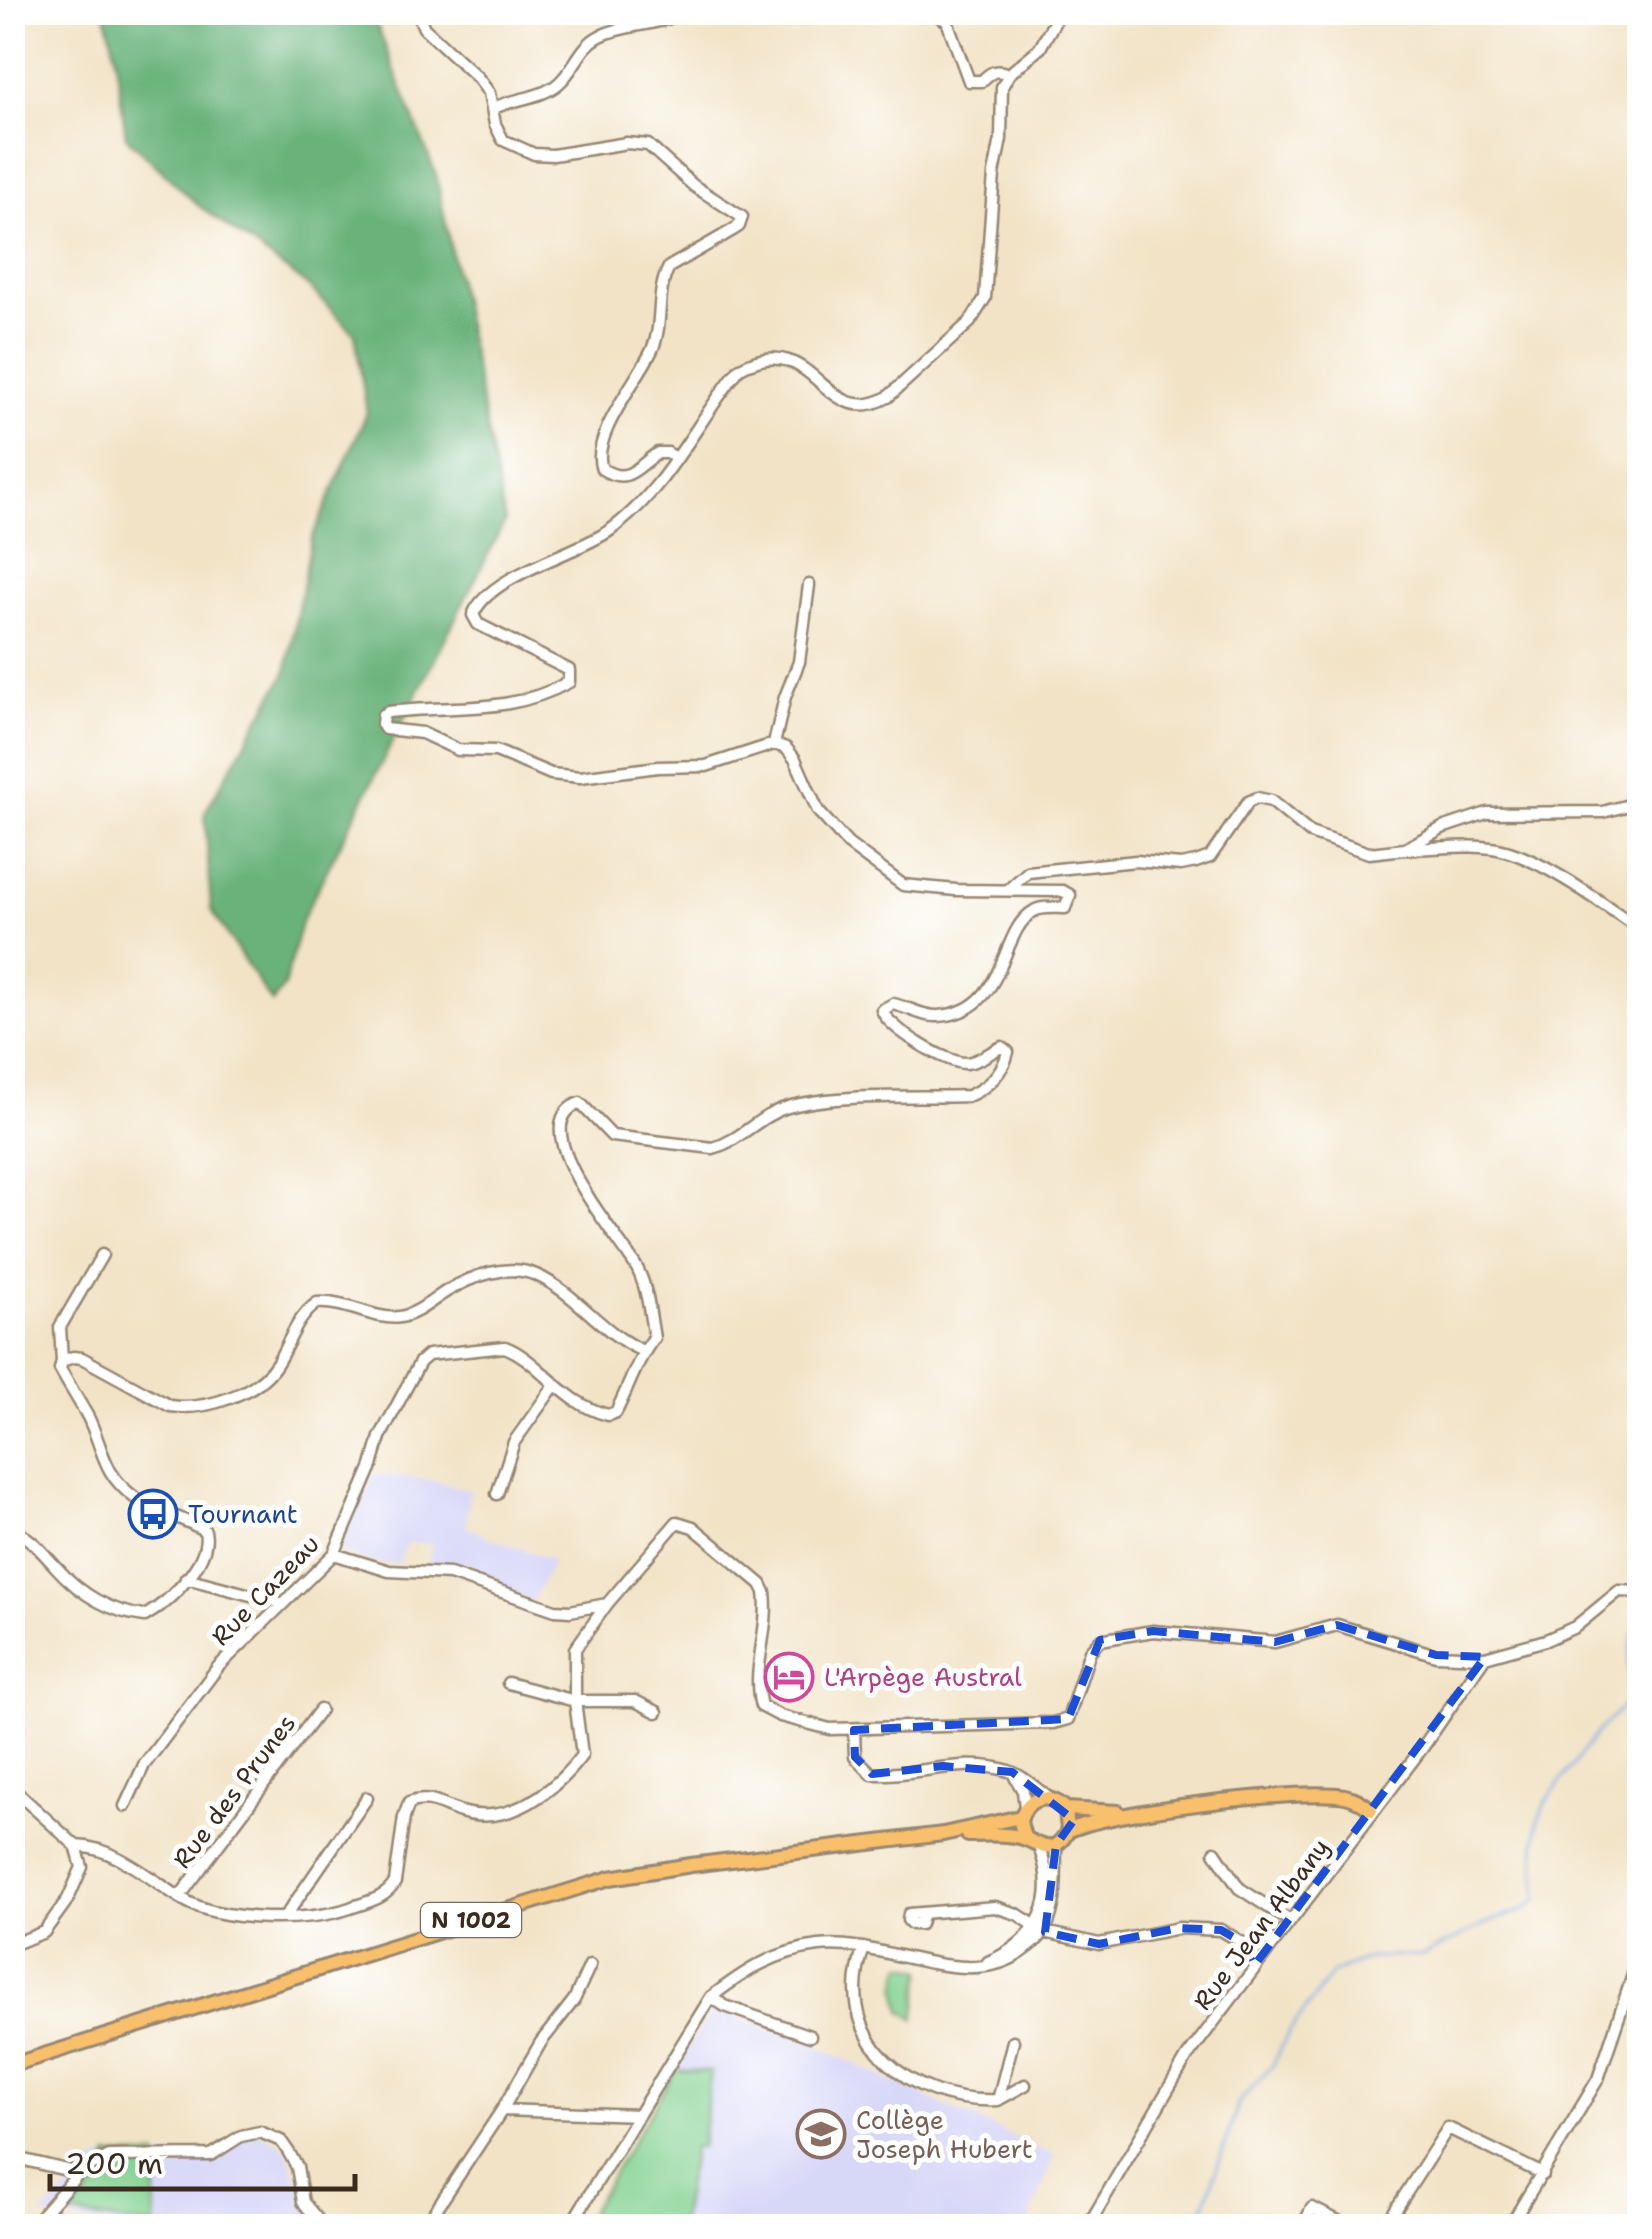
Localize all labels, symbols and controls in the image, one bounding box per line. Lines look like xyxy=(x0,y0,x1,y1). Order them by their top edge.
bus stop icon: Tournant xyxy=(127,1488,179,1540)
place label: Tournant xyxy=(188,1497,298,1531)
street label: Rue Cazeau xyxy=(203,1527,327,1653)
hotel icon: L'Arpège Austral xyxy=(763,1651,815,1703)
place label: L'Arpège Austral xyxy=(824,1660,1022,1694)
street label: Rue des Prunes xyxy=(165,1707,303,1875)
street label: Rue Jean Albany xyxy=(1185,1831,1337,2017)
road number: N 1002 xyxy=(421,1903,521,1937)
place label: Collège Joseph Hubert xyxy=(856,2103,1033,2166)
school or university icon: Collège Joseph Hubert xyxy=(795,2108,847,2160)
scale bar xyxy=(50,2129,355,2191)
text: 200 m xyxy=(65,2143,163,2184)

